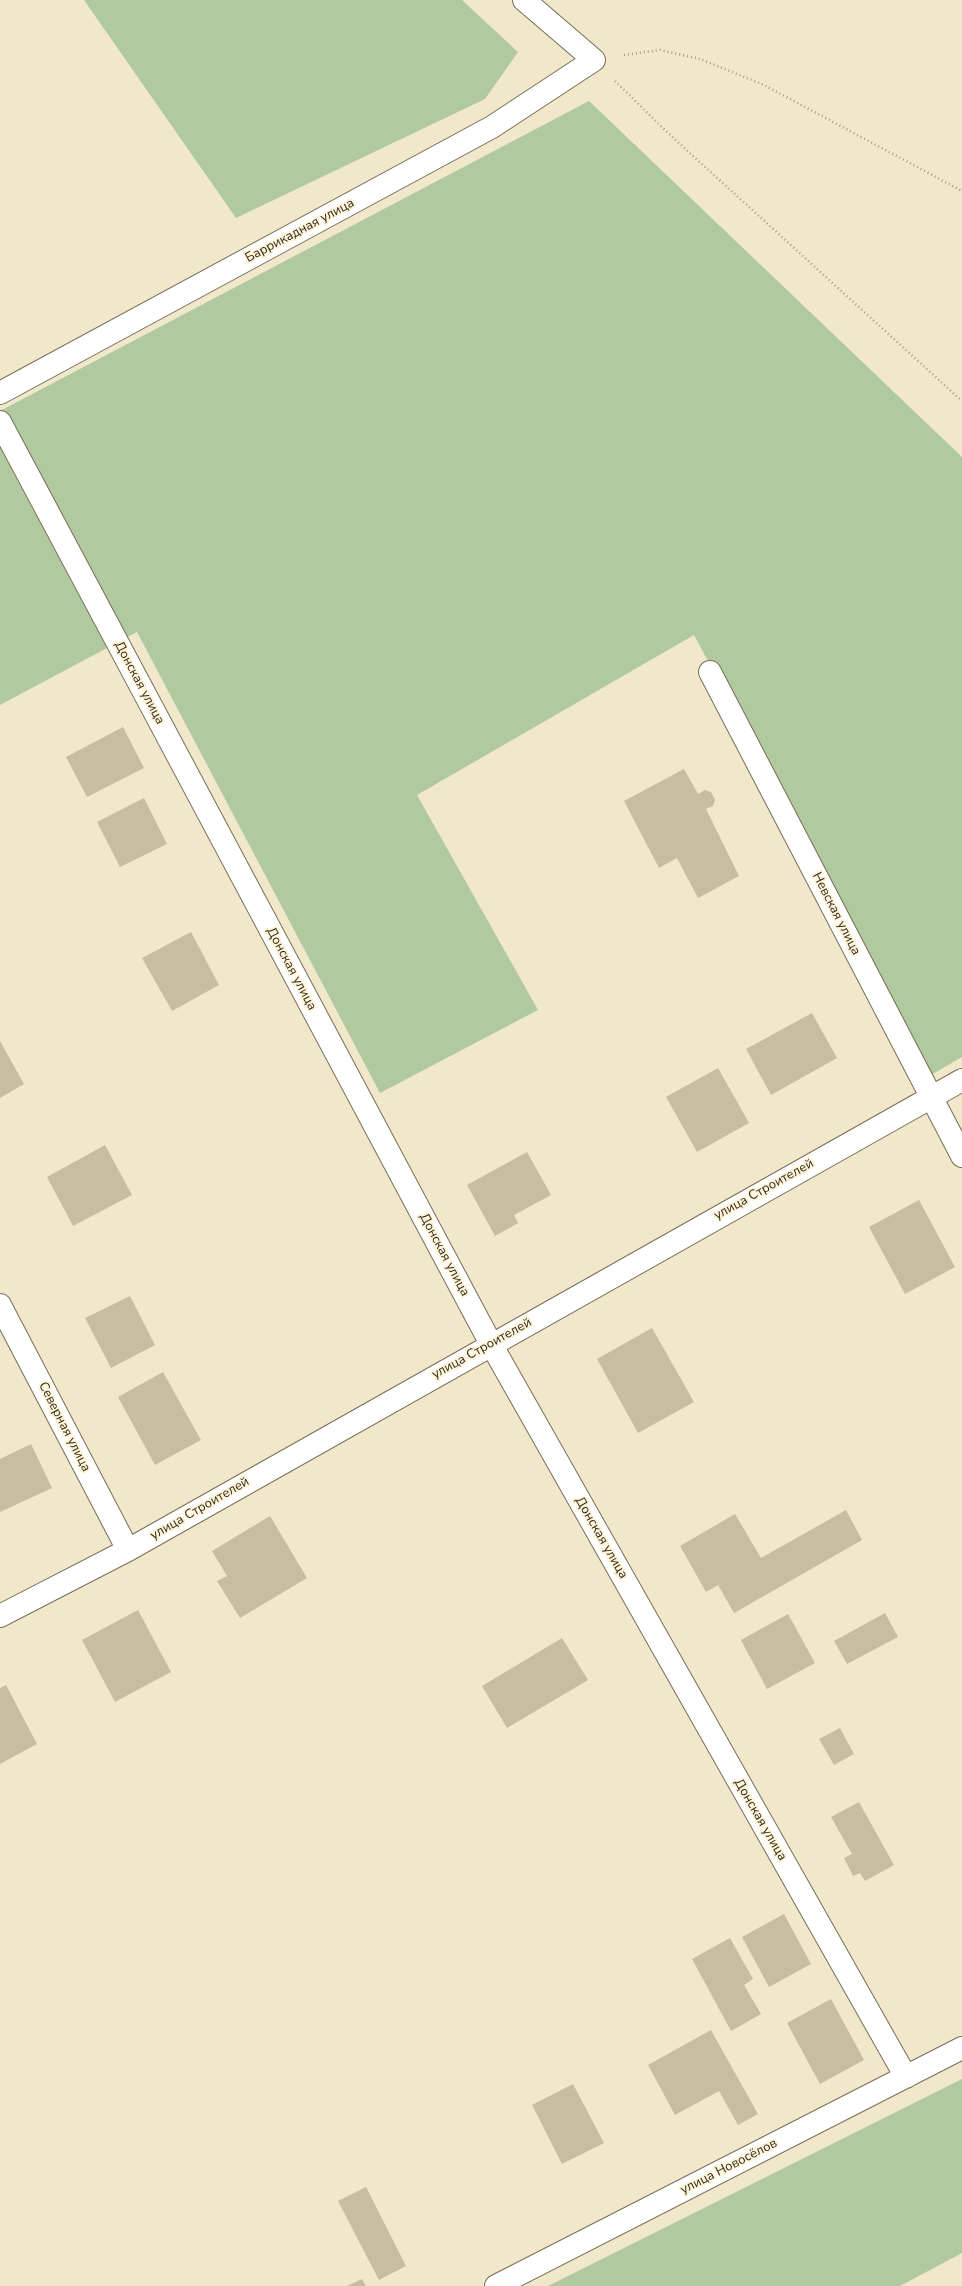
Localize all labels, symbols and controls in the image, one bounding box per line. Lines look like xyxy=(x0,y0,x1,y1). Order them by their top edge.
street label: Баррикадная улица xyxy=(243,196,357,266)
street label: Донская улица xyxy=(111,639,167,727)
street label: Невская улица xyxy=(808,870,864,958)
street label: Донская улица xyxy=(263,925,319,1013)
street label: улица Строителей xyxy=(711,1156,817,1224)
street label: Донская улица xyxy=(416,1211,472,1299)
street label: улица Строителей xyxy=(429,1315,535,1383)
street label: Северная улица xyxy=(35,1379,93,1475)
street label: улица Строителей xyxy=(148,1474,252,1544)
street label: Донская улица xyxy=(571,1494,631,1582)
street label: Донская улица xyxy=(730,1776,790,1864)
street label: улица Новосёлов xyxy=(678,2136,780,2198)

